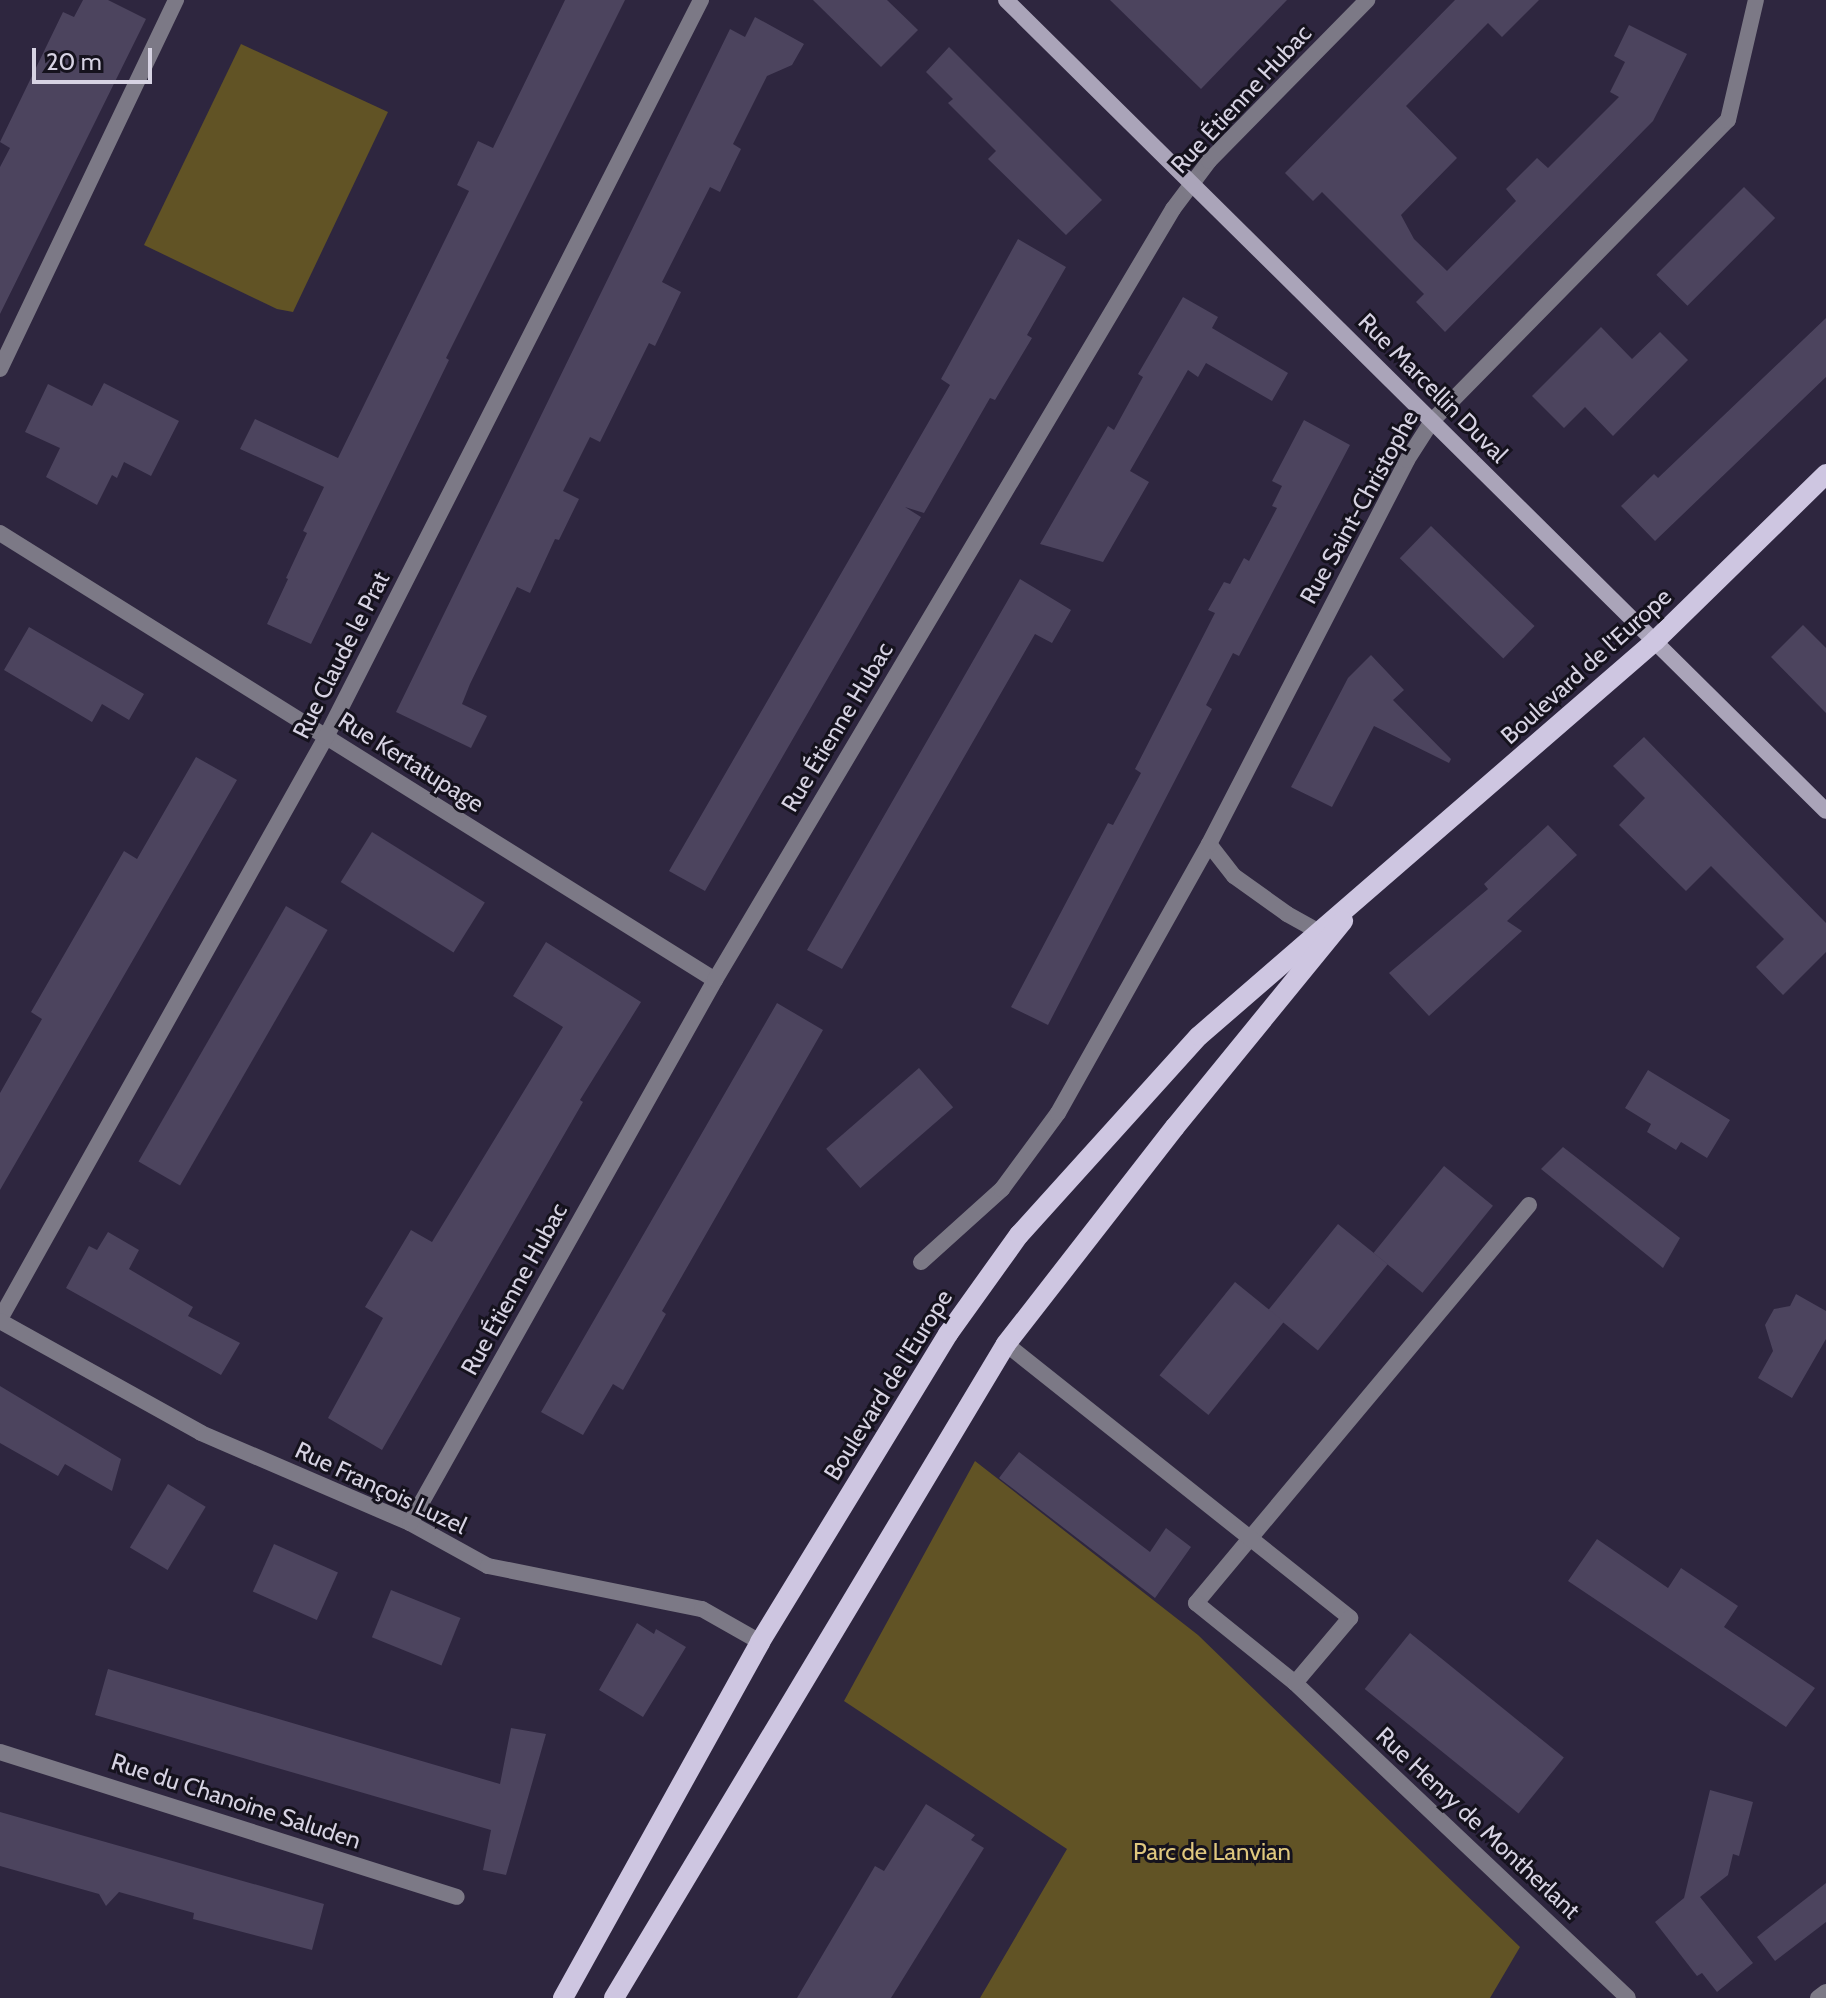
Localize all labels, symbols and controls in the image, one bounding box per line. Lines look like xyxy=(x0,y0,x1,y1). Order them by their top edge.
street label: Rue Étienne Hubac xyxy=(1165,19,1317,179)
scale bar xyxy=(36,32,156,82)
text: 20 m xyxy=(46,47,102,76)
street label: Rue Marcellin Duval xyxy=(1352,307,1514,469)
street label: Rue Saint-Christophe xyxy=(1294,405,1424,609)
street label: Rue Claude le Prat xyxy=(287,567,395,743)
street label: Boulevard de l'Europe xyxy=(1495,582,1677,750)
street label: Rue Étienne Hubac xyxy=(775,637,899,817)
street label: Rue Kertatupage xyxy=(333,706,489,818)
street label: Rue Étienne Hubac xyxy=(455,1198,573,1380)
street label: Boulevard de l'Europe xyxy=(818,1284,958,1486)
street label: Rue François Luzel xyxy=(291,1436,471,1540)
street label: Rue Henry de Montherlant xyxy=(1370,1721,1586,1925)
street label: Rue du Chanoine Saluden xyxy=(108,1747,364,1855)
park label: Parc de Lanvian xyxy=(1133,1838,1291,1866)

